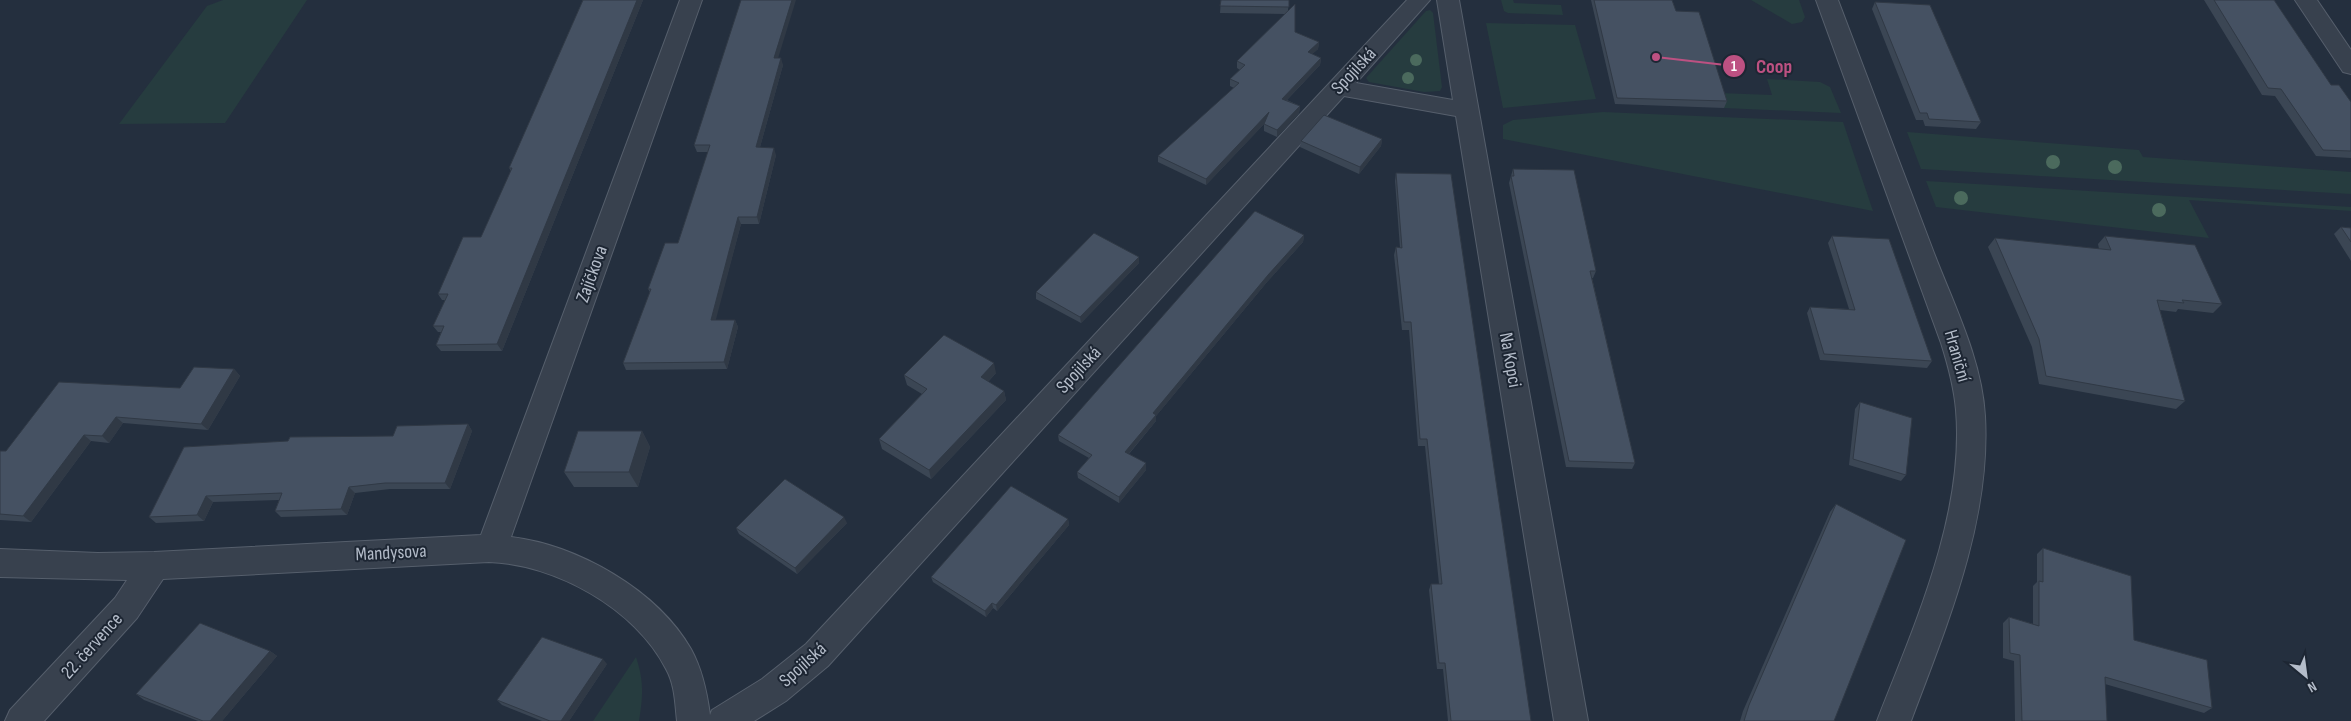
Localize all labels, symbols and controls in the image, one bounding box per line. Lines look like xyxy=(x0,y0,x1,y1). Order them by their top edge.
street label: Spojilská xyxy=(1327,43,1381,99)
callout: Coop xyxy=(1721,48,1803,83)
text: Coop xyxy=(1756,55,1792,79)
text: 1 xyxy=(1731,57,1737,76)
street label: Zajíčkova xyxy=(571,243,613,305)
street label: Hraniční xyxy=(1939,327,1975,385)
street label: Na Kopci xyxy=(1494,331,1526,389)
street label: Spojilská xyxy=(1052,342,1106,398)
street label: Mandysova xyxy=(355,540,427,566)
street label: 22. července xyxy=(56,608,128,684)
street label: Spojilská xyxy=(775,638,831,692)
north arrow xyxy=(2281,651,2331,701)
text: N xyxy=(2305,678,2319,696)

